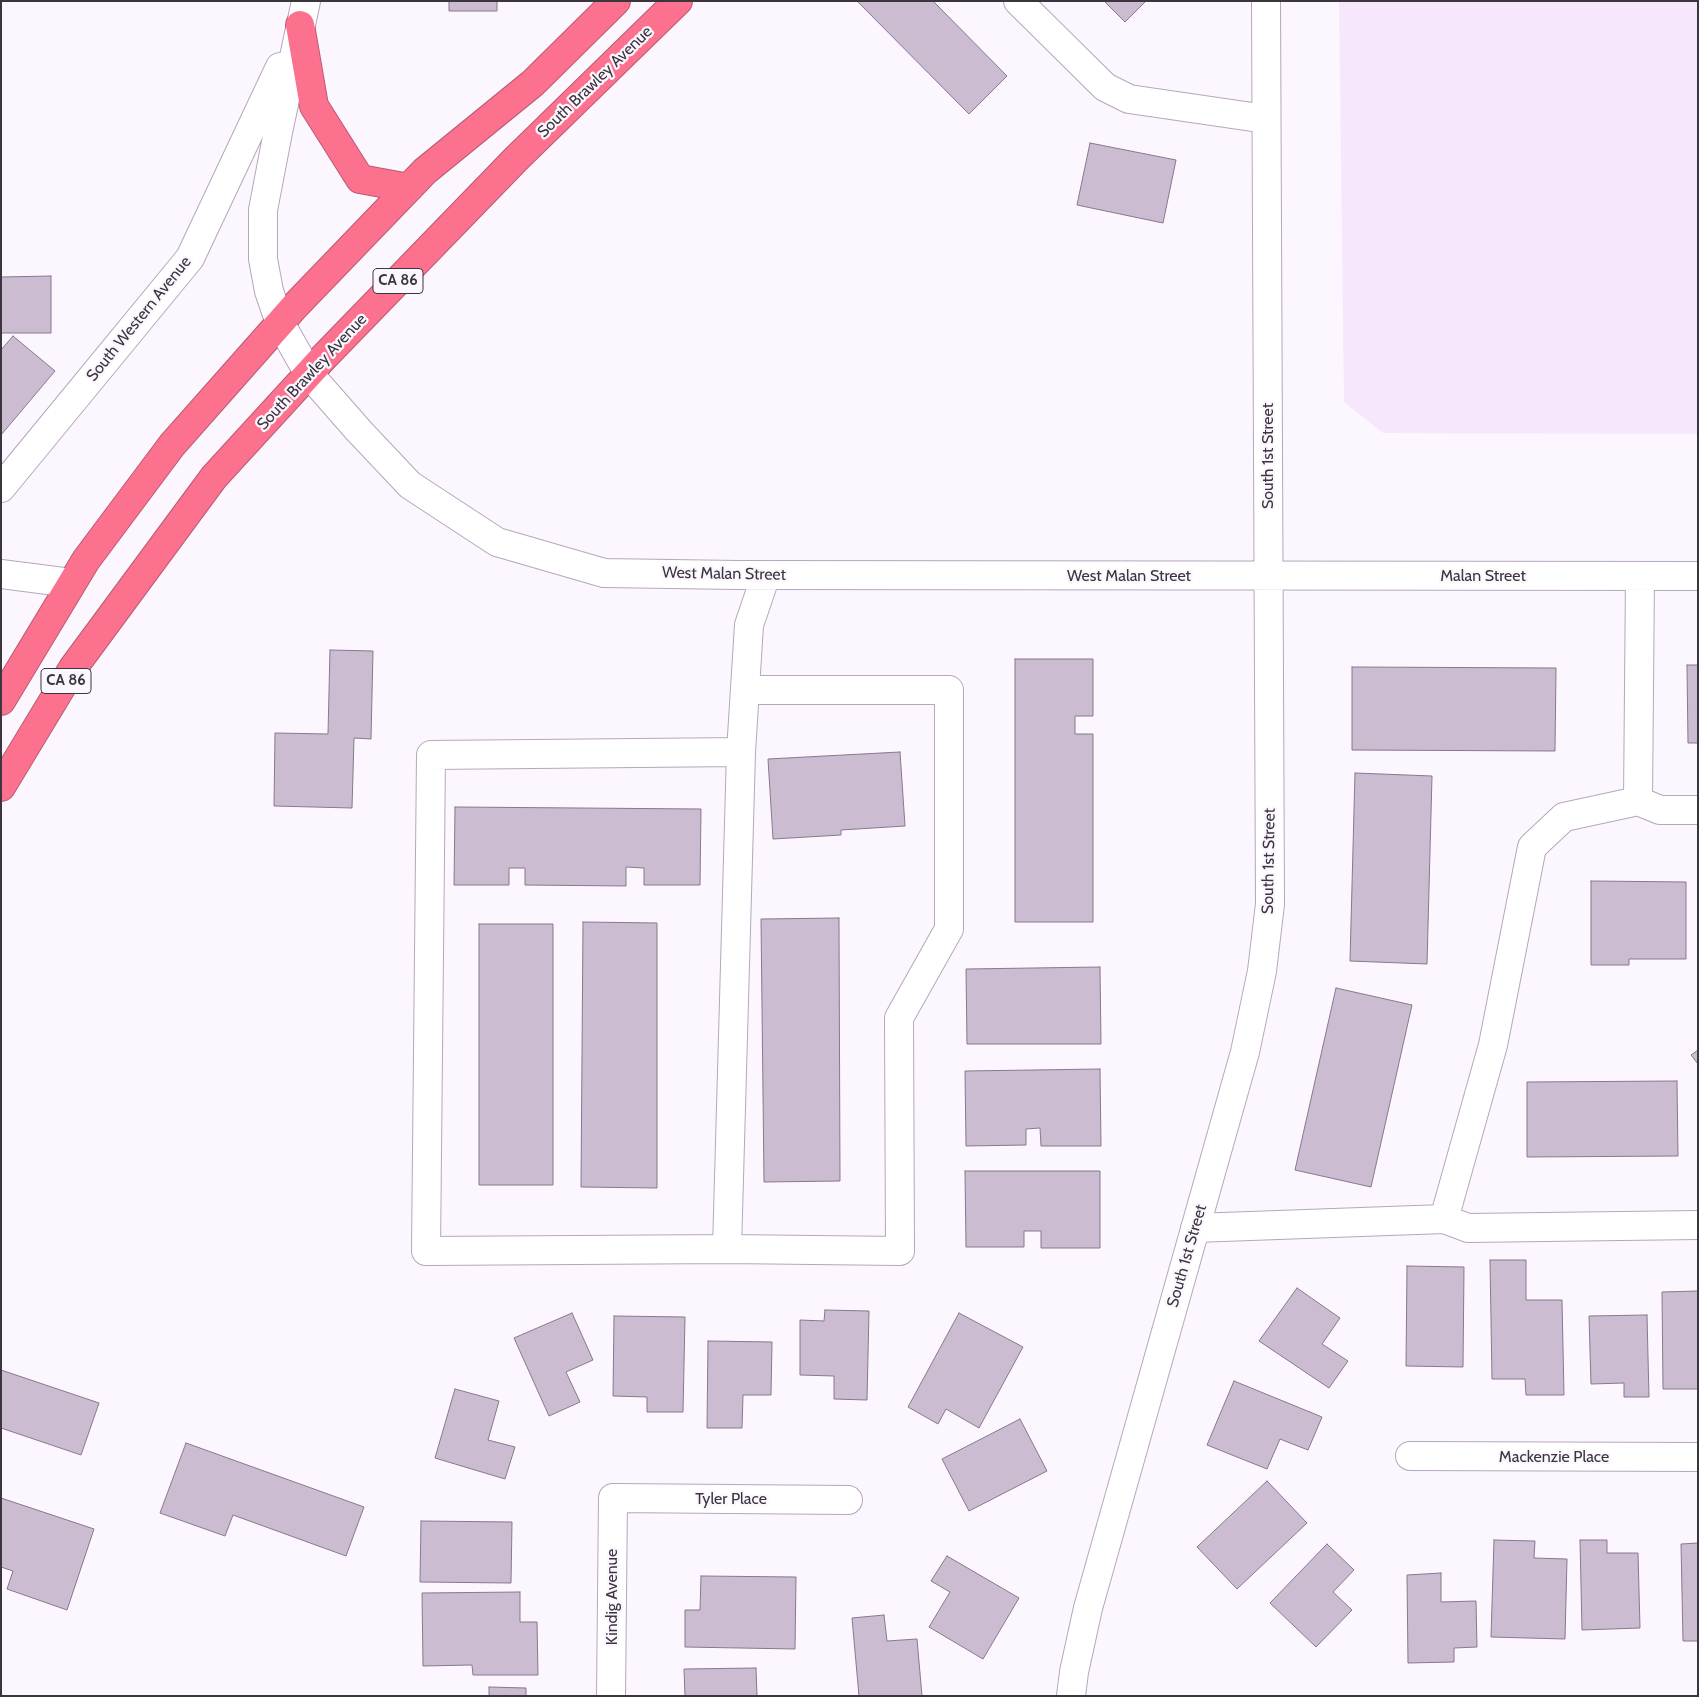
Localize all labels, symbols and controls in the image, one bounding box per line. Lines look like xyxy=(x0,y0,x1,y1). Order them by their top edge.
street label: South Brawley Avenue xyxy=(534,22,656,142)
street label: South Western Avenue xyxy=(83,253,195,385)
road number: CA 86 xyxy=(373,268,423,294)
street label: South Brawley Avenue xyxy=(253,310,371,434)
street label: South 1st Street xyxy=(1258,403,1278,509)
street label: West Malan Street xyxy=(662,563,786,585)
street label: West Malan Street xyxy=(1067,566,1191,586)
street label: Malan Street xyxy=(1440,566,1526,586)
road number: CA 86 xyxy=(41,668,91,694)
street label: South 1st Street xyxy=(1258,808,1280,914)
street label: South 1st Street xyxy=(1163,1202,1211,1310)
street label: Mackenzie Place xyxy=(1499,1447,1609,1467)
street label: Tyler Place xyxy=(695,1489,767,1509)
street label: Kindig Avenue xyxy=(602,1549,622,1645)

